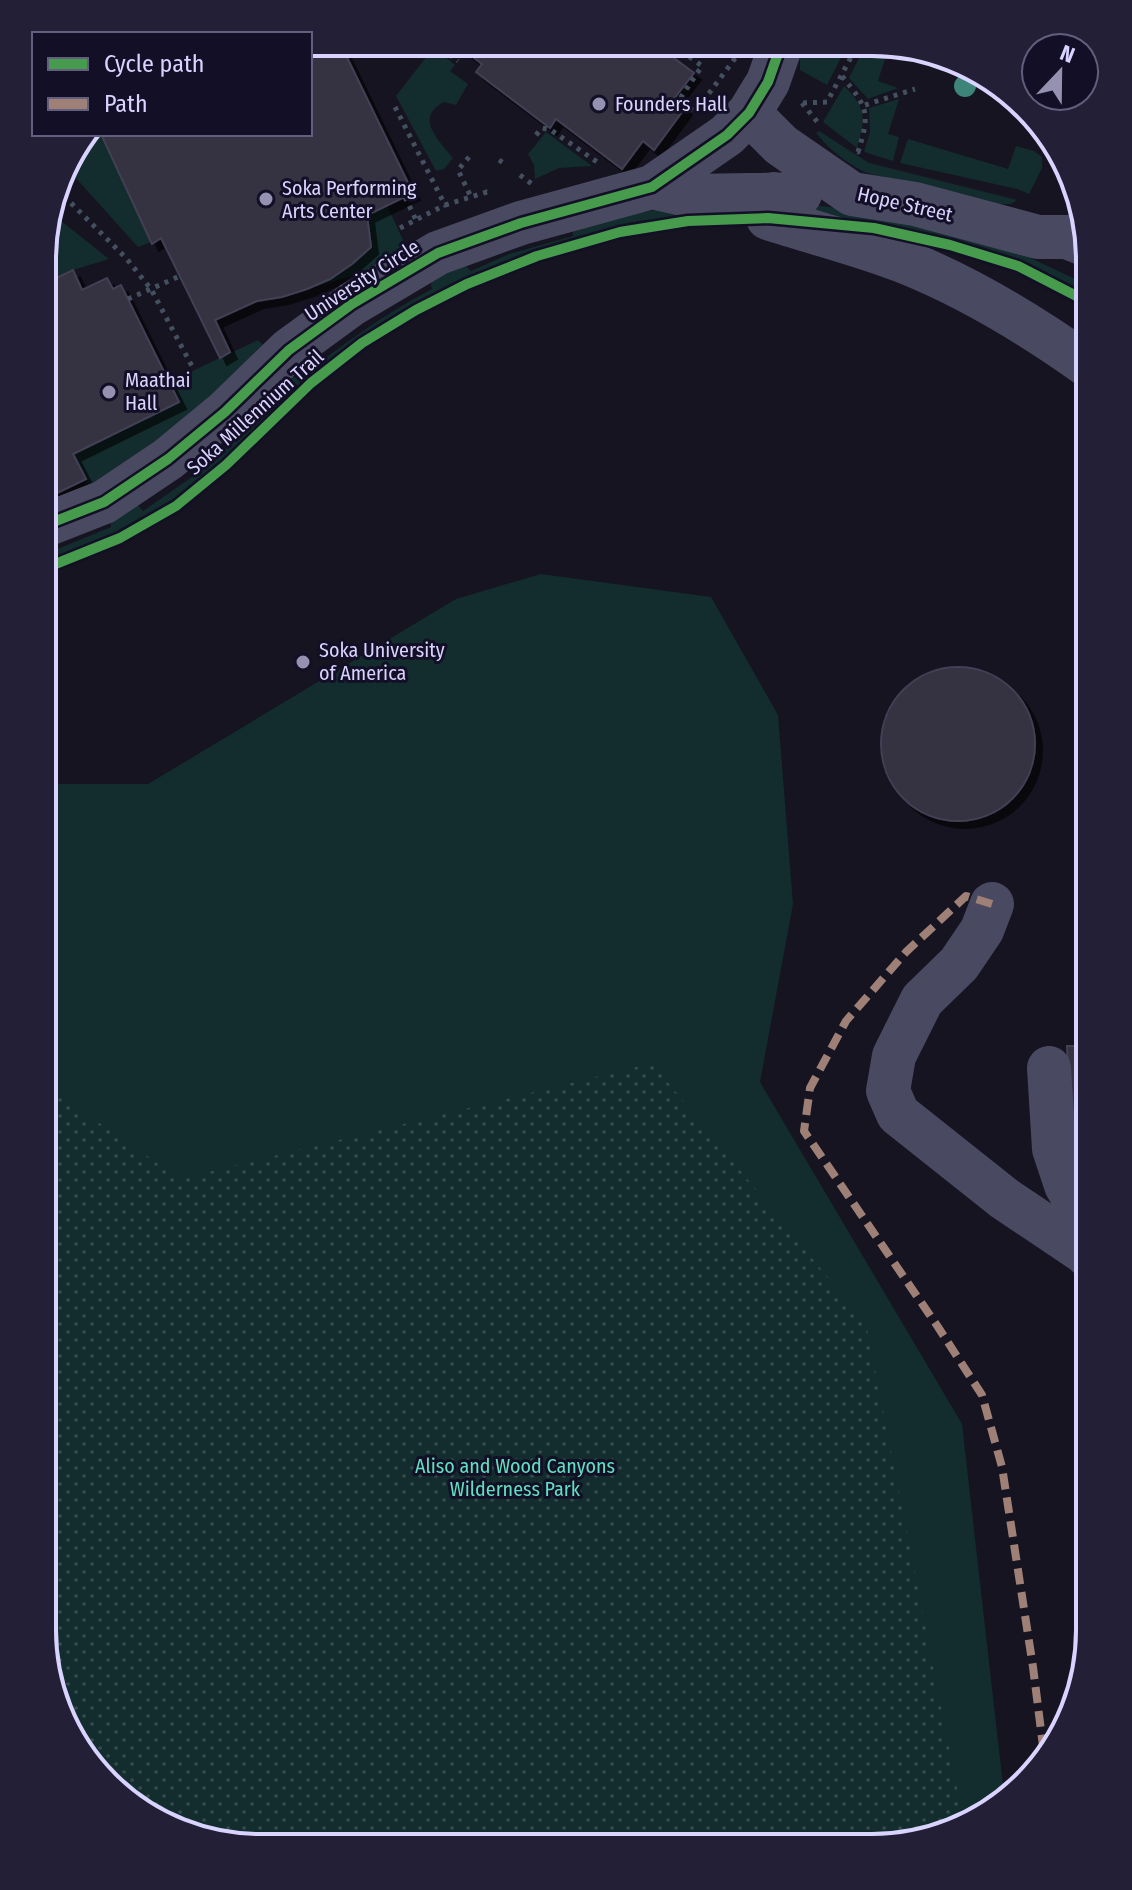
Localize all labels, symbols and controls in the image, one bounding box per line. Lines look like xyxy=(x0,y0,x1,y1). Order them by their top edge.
legend xyxy=(32,32,312,136)
north arrow xyxy=(1020,32,1100,112)
text: N xyxy=(1056,39,1078,69)
text: Cycle path xyxy=(104,50,204,78)
text: Path xyxy=(104,90,148,118)
place label: Founders Hall xyxy=(615,92,727,116)
marker: Founders Hall xyxy=(590,95,608,113)
place label: Soka Performing Arts Center xyxy=(282,176,417,223)
street label: Hope Street xyxy=(855,181,955,227)
marker: Soka Performing Arts Center xyxy=(257,190,275,208)
street label: University Circle xyxy=(300,234,424,326)
street label: Soka Millennium Trail xyxy=(182,344,328,480)
place label: Maathai Hall xyxy=(125,368,191,415)
marker: Maathai Hall xyxy=(100,383,118,401)
place label: Soka University of America xyxy=(319,638,445,685)
marker: Soka University of America xyxy=(294,653,312,671)
park label: Aliso and Wood Canyons Wilderness Park xyxy=(415,1454,615,1501)

